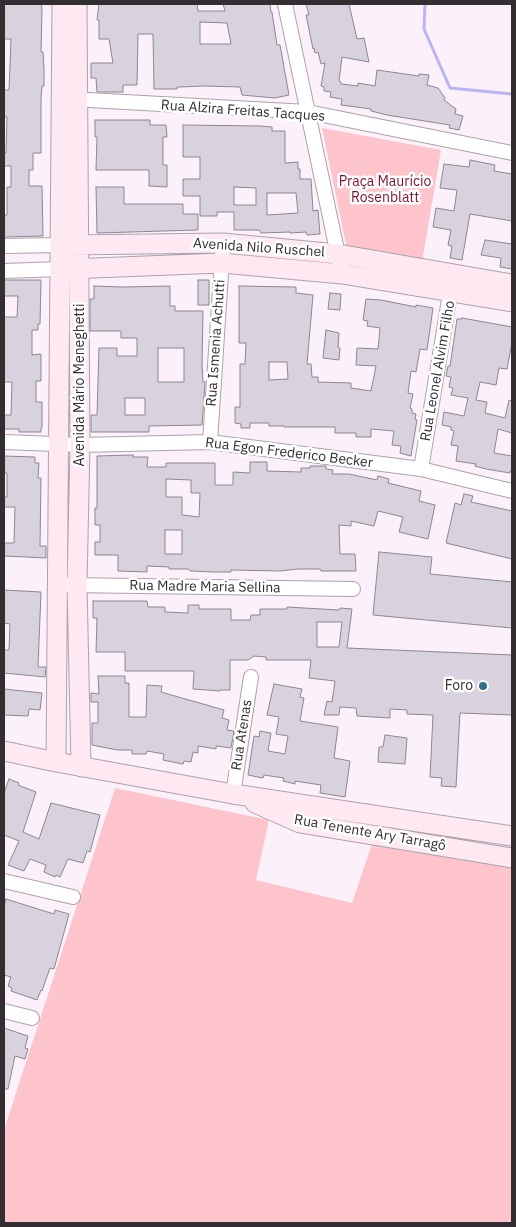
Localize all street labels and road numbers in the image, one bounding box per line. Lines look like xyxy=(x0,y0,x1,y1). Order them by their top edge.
street label: Rua Alzira Freitas Tacques xyxy=(160,97,326,125)
street label: Avenida Nilo Ruschel xyxy=(193,235,325,261)
street label: Rua Ismenia Achutti xyxy=(203,279,229,407)
street label: Rua Leonel Alvim Filho xyxy=(417,299,459,443)
street label: Avenida Mário Meneghetti xyxy=(72,303,88,467)
street label: Rua Egon Frederico Becker xyxy=(204,434,374,472)
street label: Rua Madre Maria Sellina xyxy=(129,577,281,597)
street label: Rua Atenas xyxy=(228,698,256,772)
street label: Rua Tenente Ary Tarragô xyxy=(293,811,447,855)

